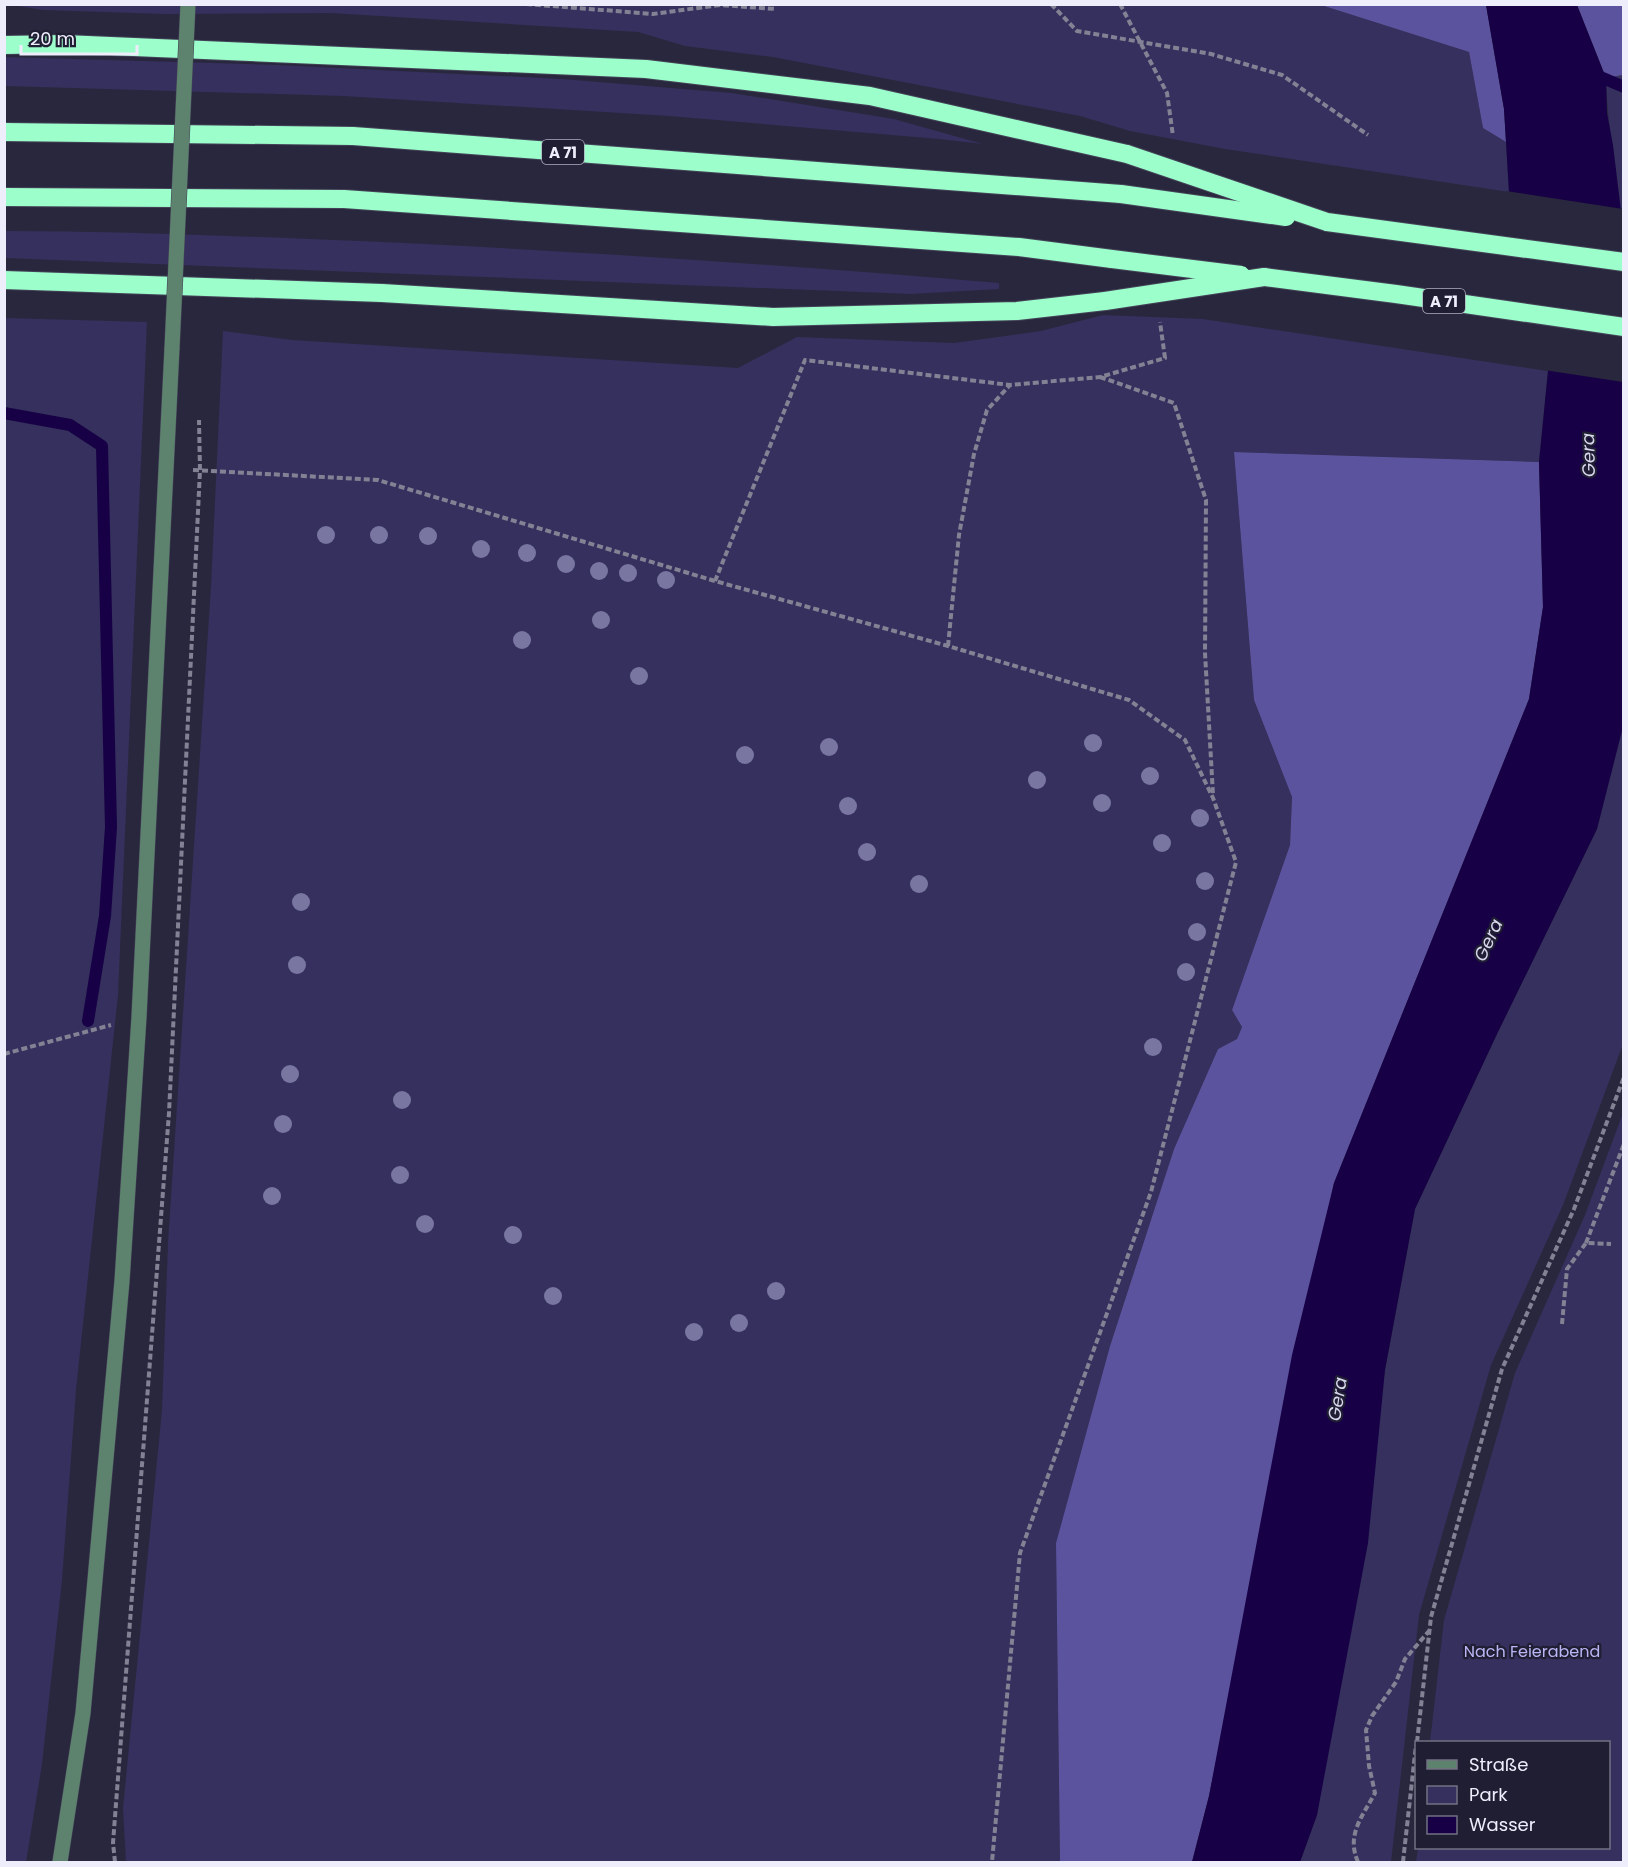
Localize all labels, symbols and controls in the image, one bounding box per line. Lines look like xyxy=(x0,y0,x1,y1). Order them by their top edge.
scale bar xyxy=(21,18,136,56)
text: 20 m xyxy=(30,26,75,51)
road number: A 71 xyxy=(542,140,584,164)
road number: A 71 xyxy=(1423,289,1465,313)
water label: Gera xyxy=(1575,433,1601,477)
water label: Gera xyxy=(1467,915,1509,965)
water label: Gera xyxy=(1321,1375,1353,1423)
park label: Nach Feierabend xyxy=(1464,1640,1600,1663)
legend xyxy=(1415,1741,1610,1849)
text: Straße xyxy=(1469,1752,1528,1777)
text: Park xyxy=(1469,1782,1508,1807)
text: Wasser xyxy=(1469,1812,1536,1837)

